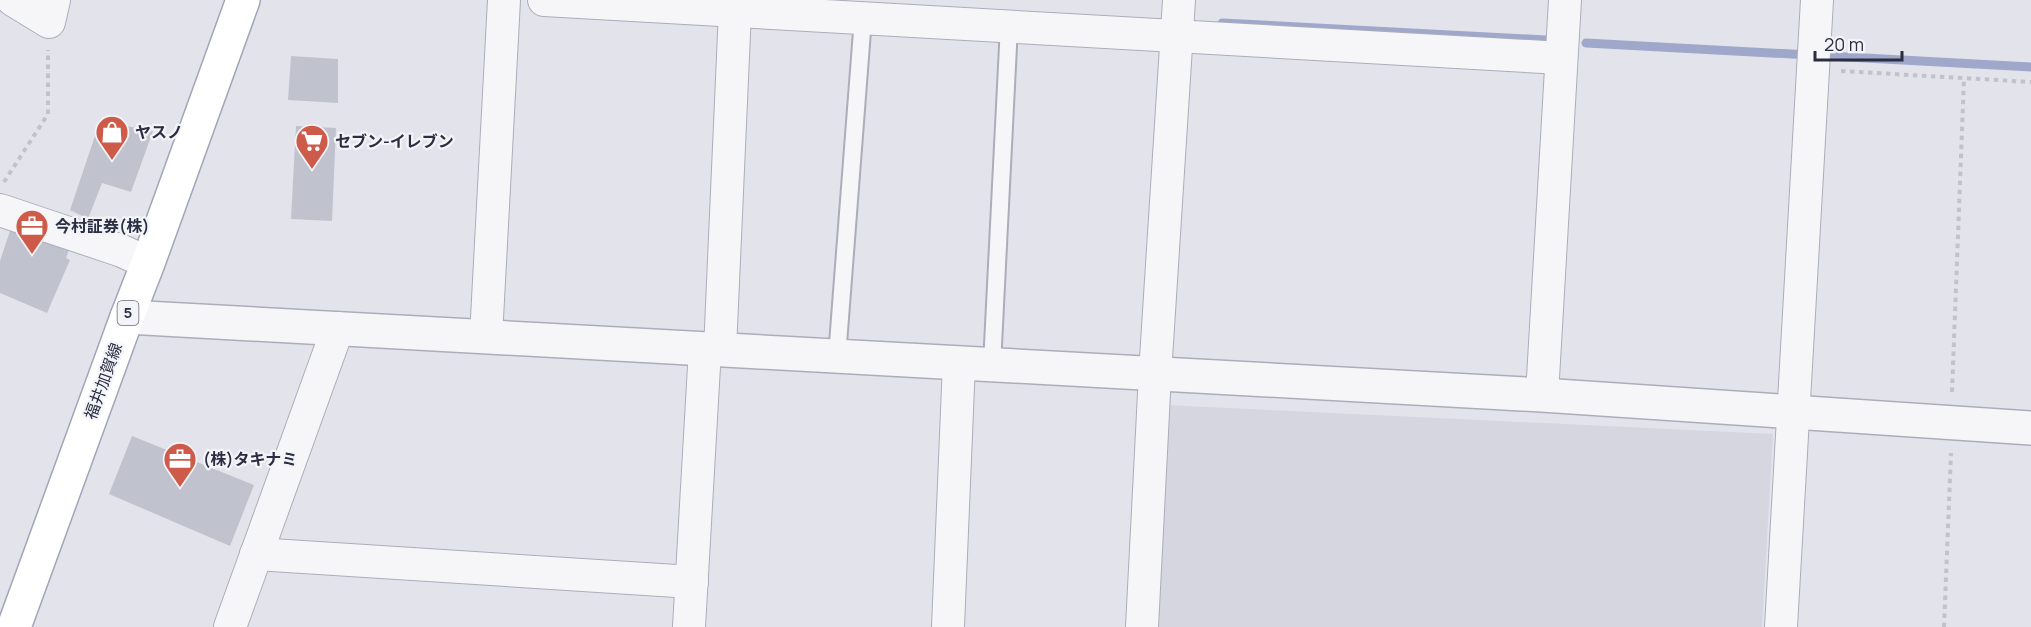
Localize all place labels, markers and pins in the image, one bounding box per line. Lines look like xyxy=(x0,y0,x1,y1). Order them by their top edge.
shop icon: ヤスノ xyxy=(94,114,130,161)
place label: ヤスノ xyxy=(135,121,183,143)
supermarket icon: セブン-イレブン xyxy=(294,123,330,170)
place label: セブン-イレブン xyxy=(335,130,454,152)
office icon: 今村証券(株) xyxy=(14,208,50,255)
place label: 今村証券(株) xyxy=(55,215,150,237)
office icon: (株)タキナミ xyxy=(162,441,198,488)
place label: (株)タキナミ xyxy=(203,448,298,470)

